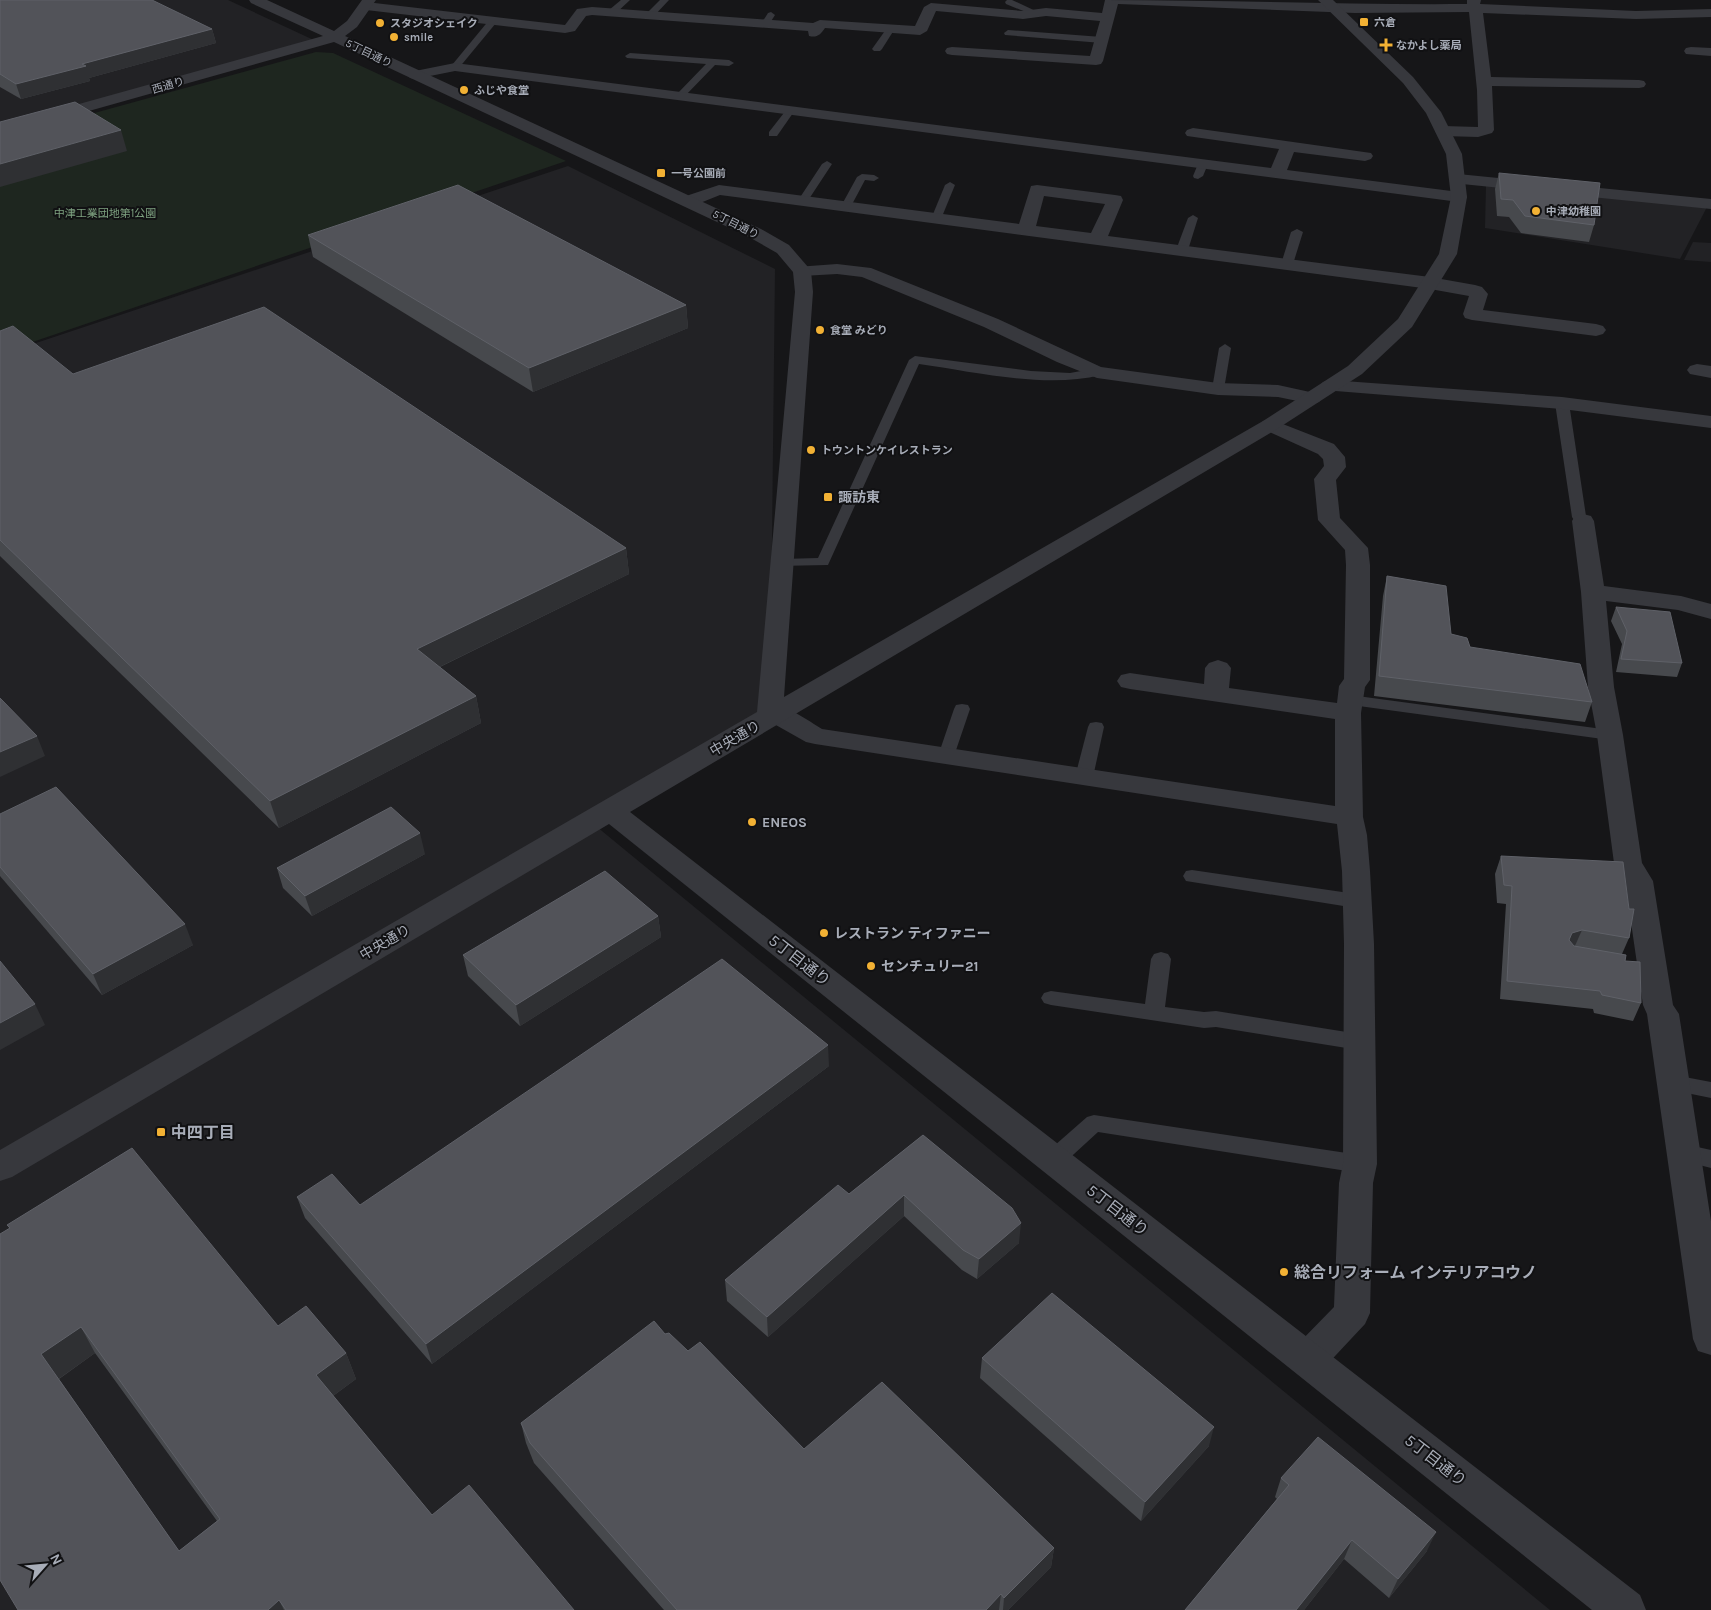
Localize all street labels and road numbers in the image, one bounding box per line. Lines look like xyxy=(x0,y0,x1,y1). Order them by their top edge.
street label: 5丁目通り xyxy=(343,37,394,70)
street label: 西通り xyxy=(150,75,186,96)
street label: 5丁目通り xyxy=(710,207,761,242)
street label: 中央通り xyxy=(707,717,764,760)
street label: 中央通り xyxy=(357,921,414,964)
street label: 5丁目通り xyxy=(765,930,834,990)
street label: 5丁目通り xyxy=(1083,1180,1152,1240)
street label: 5丁目通り xyxy=(1401,1430,1470,1490)

